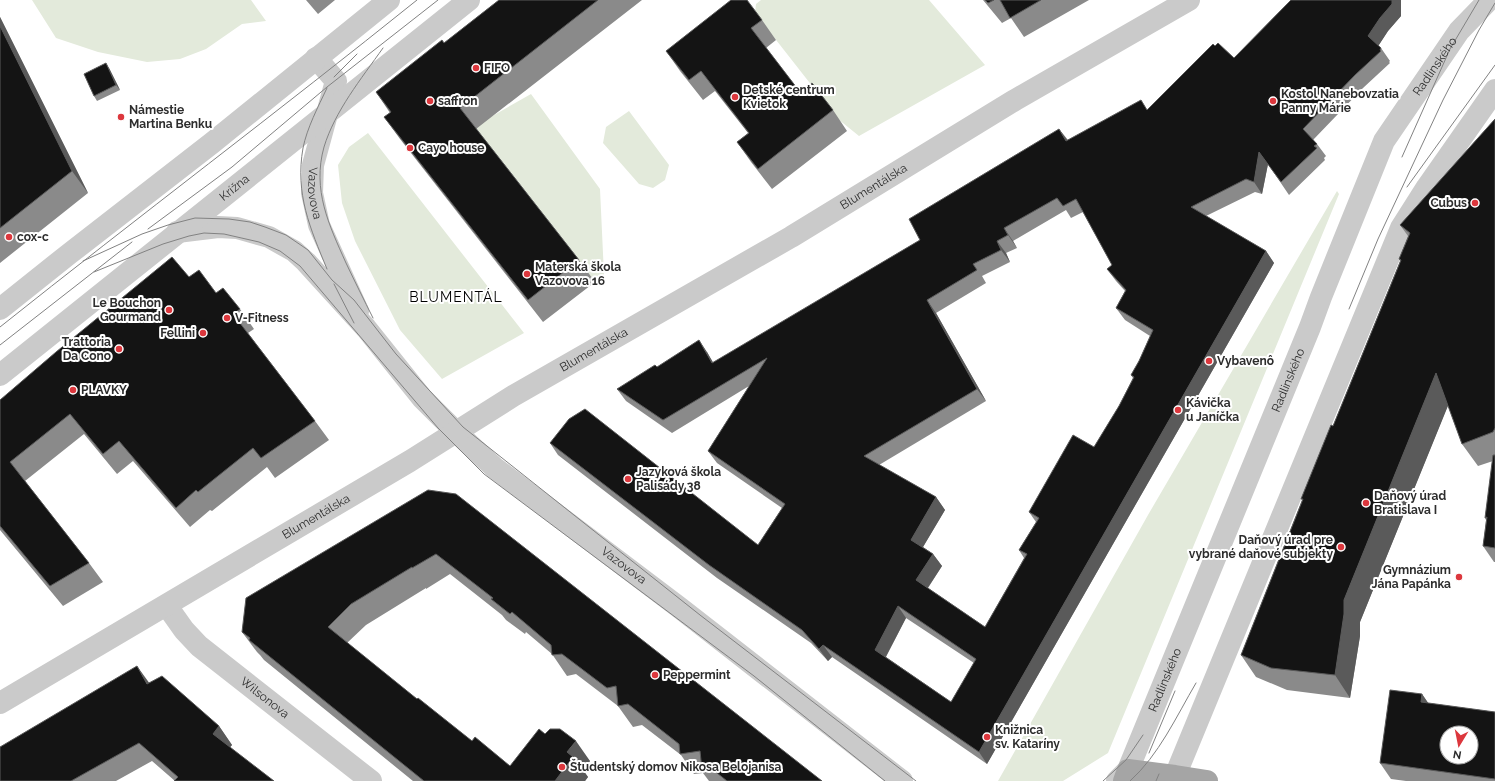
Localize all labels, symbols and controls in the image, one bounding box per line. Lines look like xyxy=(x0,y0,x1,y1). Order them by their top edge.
street label: Radlinského xyxy=(1410,34,1460,98)
place label: FIFO xyxy=(484,61,510,75)
marker: FIFO xyxy=(471,63,481,73)
place label: Detské centrum Kvietok xyxy=(743,83,835,111)
place label: Kostol Nanebovzatia Panny Márie xyxy=(1281,87,1399,115)
marker: Detské centrum Kvietok xyxy=(730,92,740,102)
place label: saffron xyxy=(438,94,478,108)
marker: saffron xyxy=(425,96,435,106)
marker: Kostol Nanebovzatia Panny Márie xyxy=(1268,96,1278,106)
place label: Námestie Martina Benku xyxy=(129,103,212,131)
marker: Námestie Martina Benku xyxy=(116,112,126,122)
place label: Cayo house xyxy=(418,141,484,155)
marker: Cayo house xyxy=(405,143,415,153)
street label: Blumentálska xyxy=(838,161,910,212)
street label: Vazovova xyxy=(305,167,325,221)
street label: Krížna xyxy=(217,172,252,204)
place label: Cubus xyxy=(1430,196,1467,210)
marker: Cubus xyxy=(1470,198,1480,208)
place label: cox-c xyxy=(17,230,49,244)
marker: cox-c xyxy=(4,232,14,242)
place label: Materská škola Vazovova 16 xyxy=(535,260,621,288)
marker: Materská škola Vazovova 16 xyxy=(522,269,532,279)
district label: BLUMENTÁL xyxy=(409,288,503,305)
place label: Le Bouchon Gourmand xyxy=(93,296,161,324)
marker: Le Bouchon Gourmand xyxy=(164,305,174,315)
place label: V-Fitness xyxy=(235,311,289,325)
marker: V-Fitness xyxy=(222,313,232,323)
street label: Blumentálska xyxy=(557,325,630,375)
place label: Fellini xyxy=(160,326,195,340)
marker: Fellini xyxy=(198,328,208,338)
place label: Trattoria Da Cono xyxy=(62,335,111,363)
marker: Trattoria Da Cono xyxy=(114,344,124,354)
street label: Radlinského xyxy=(1269,346,1307,414)
place label: Vybavenô xyxy=(1217,354,1274,368)
marker: Vybavenô xyxy=(1204,356,1214,366)
place label: PLAVKY xyxy=(81,383,127,397)
marker: PLAVKY xyxy=(68,385,78,395)
place label: Kávička u Janíčka xyxy=(1186,396,1239,424)
marker: Kávička u Janíčka xyxy=(1173,405,1183,415)
place label: Jazyková škola Palisády 38 xyxy=(636,465,721,493)
marker: Jazyková škola Palisády 38 xyxy=(623,474,633,484)
place label: Daňový úrad Bratislava I xyxy=(1374,489,1446,517)
street label: Blumentálska xyxy=(280,491,352,542)
marker: Daňový úrad Bratislava I xyxy=(1361,498,1371,508)
place label: Daňový úrad pre vybrané daňové subjekty xyxy=(1189,533,1333,561)
marker: Daňový úrad pre vybrané daňové subjekty xyxy=(1336,542,1346,552)
street label: Vazovova xyxy=(599,544,649,587)
place label: Gymnázium Jána Papánka xyxy=(1372,563,1451,591)
marker: Gymnázium Jána Papánka xyxy=(1454,572,1464,582)
street label: Radlinského xyxy=(1146,646,1184,714)
place label: Peppermint xyxy=(663,668,731,682)
marker: Peppermint xyxy=(650,670,660,680)
street label: Wilsonova xyxy=(238,674,292,721)
place label: Knižnica sv. Kataríny xyxy=(995,723,1060,751)
north arrow xyxy=(1439,725,1479,765)
marker: Knižnica sv. Kataríny xyxy=(982,732,992,742)
text: N xyxy=(1452,747,1463,761)
place label: Študentský domov Nikosa Belojanisa xyxy=(570,758,781,774)
marker: Študentský domov Nikosa Belojanisa xyxy=(557,762,567,772)

